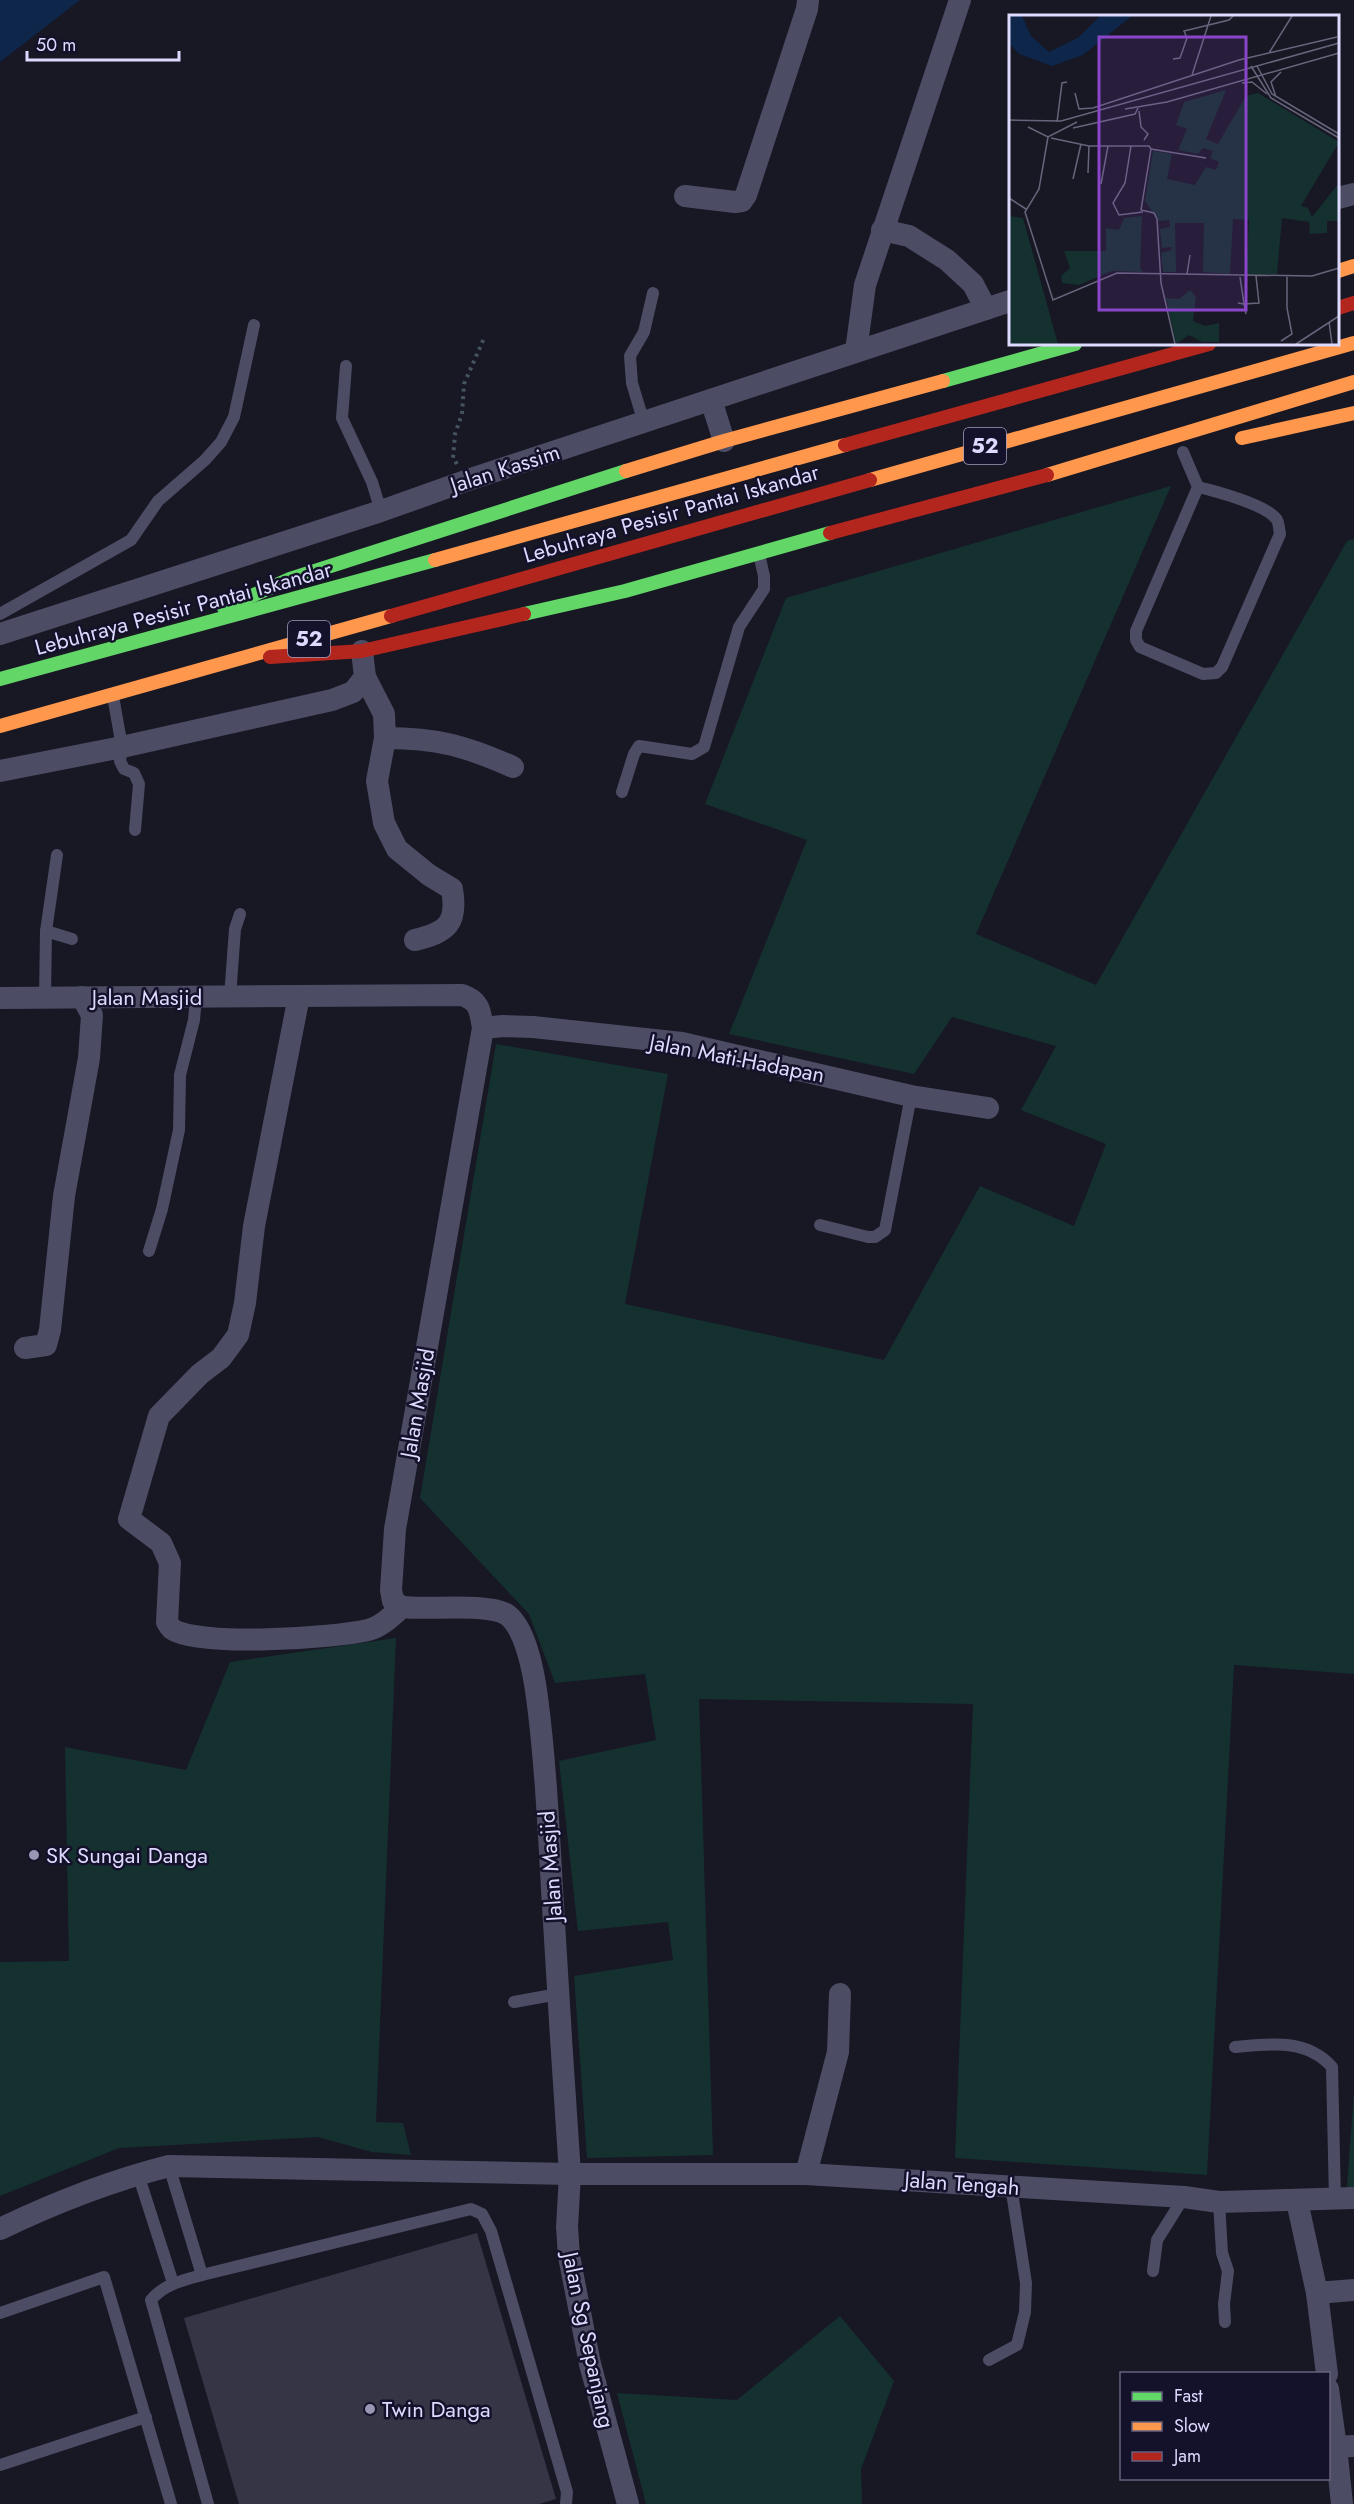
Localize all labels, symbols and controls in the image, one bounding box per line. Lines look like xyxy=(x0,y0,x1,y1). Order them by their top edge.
inset map xyxy=(1009,15,1339,345)
scale bar xyxy=(27,24,178,62)
text: 50 m xyxy=(36,32,76,58)
road number: 52 xyxy=(964,428,1006,464)
street label: Jalan Kassim xyxy=(443,435,564,502)
street label: Lebuhraya Pesisir Pantai Iskandar xyxy=(519,455,823,571)
street label: Lebuhraya Pesisir Pantai Iskandar xyxy=(31,553,335,663)
road number: 52 xyxy=(288,621,330,657)
street label: Jalan Masjid xyxy=(89,981,202,1013)
street label: Jalan Mati-Hadapan xyxy=(644,1025,827,1091)
street label: Jalan Masjid xyxy=(391,1346,442,1463)
street label: Jalan Masjid xyxy=(530,1810,570,1925)
place label: SK Sungai Danga xyxy=(46,1839,208,1871)
marker: SK Sungai Danga xyxy=(27,1848,41,1862)
street label: Jalan Tengah xyxy=(900,2163,1021,2203)
street label: Jalan Sg Sepanjang xyxy=(554,2246,623,2431)
legend xyxy=(1120,2372,1330,2480)
text: Fast xyxy=(1174,2383,1203,2409)
place label: Twin Danga xyxy=(382,2393,491,2425)
marker: Twin Danga xyxy=(363,2402,377,2416)
text: Slow xyxy=(1174,2413,1211,2439)
text: Jam xyxy=(1172,2443,1201,2469)

